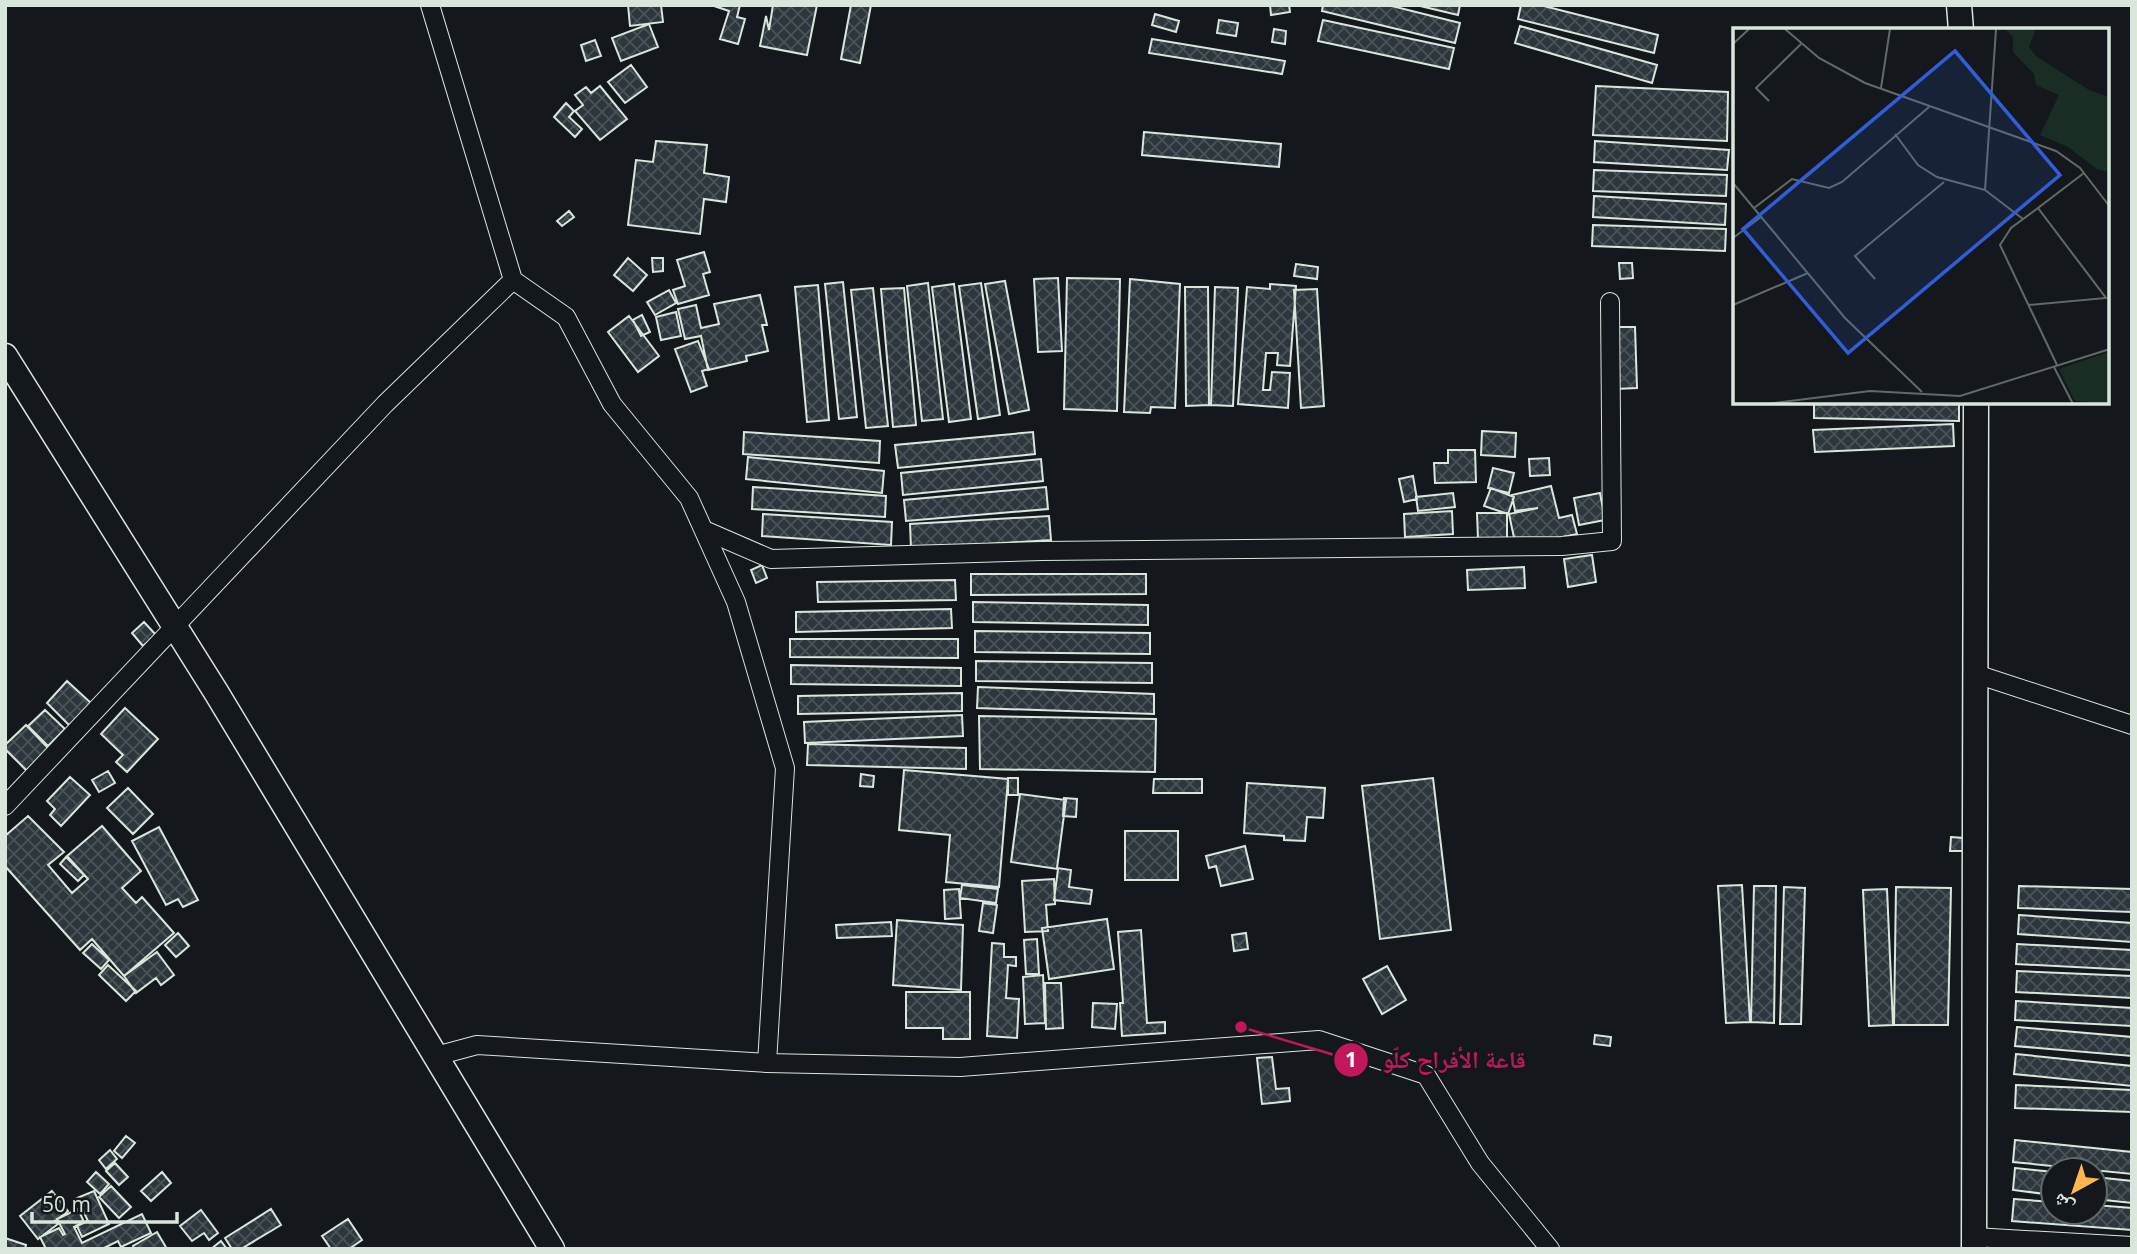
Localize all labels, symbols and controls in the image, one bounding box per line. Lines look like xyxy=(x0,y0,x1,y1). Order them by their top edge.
inset map xyxy=(1733,28,2109,404)
callout: قاعة الأفراح كلّو xyxy=(1334,1037,1540,1082)
text: قاعة الأفراح كلّو xyxy=(1382,1042,1526,1075)
text: 1 xyxy=(1345,1045,1357,1073)
north arrow xyxy=(2039,1156,2109,1226)
scale bar xyxy=(32,1180,177,1224)
text: ش xyxy=(2047,1188,2079,1220)
text: 50 m xyxy=(42,1190,91,1218)

